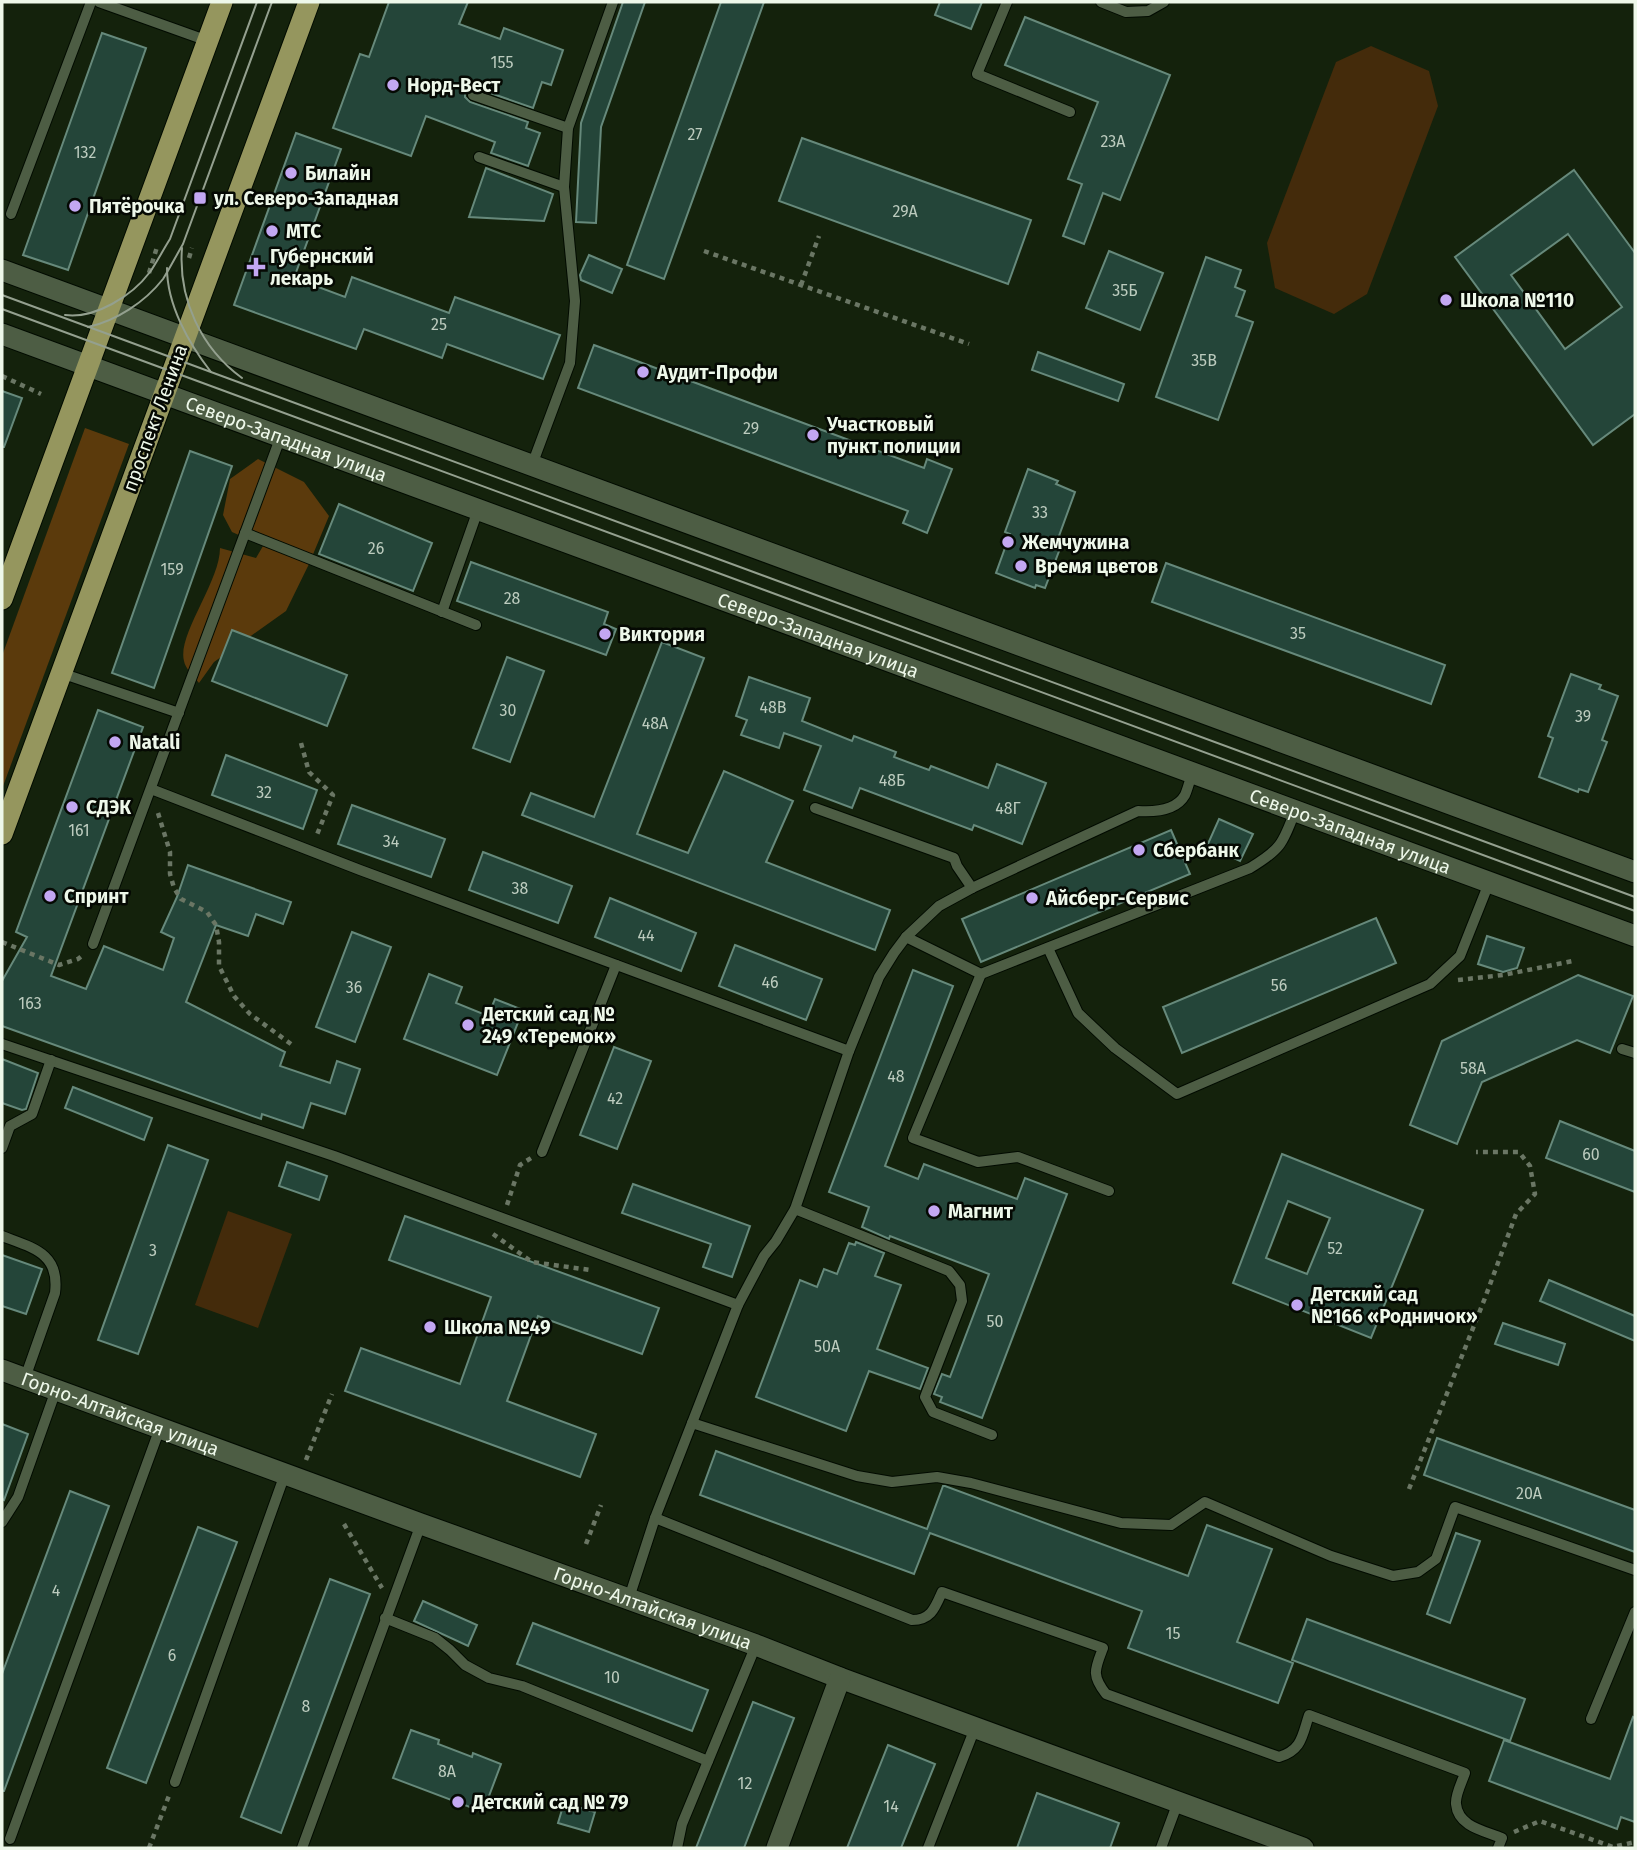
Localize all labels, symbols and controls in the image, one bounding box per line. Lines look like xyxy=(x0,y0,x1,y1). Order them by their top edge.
house number: 155 xyxy=(491,53,513,72)
place label: Норд-Вест xyxy=(407,74,501,97)
marker: Норд-Вест xyxy=(385,77,401,93)
house number: 27 xyxy=(688,125,702,144)
house number: 23А xyxy=(1101,132,1126,151)
house number: 132 xyxy=(74,143,96,162)
place label: Билайн xyxy=(305,162,371,185)
marker: Билайн xyxy=(283,165,299,181)
place label: ул. Северо-Западная xyxy=(213,187,399,210)
marker: ул. Северо-Западная xyxy=(192,190,208,206)
place label: Пятёрочка xyxy=(89,195,185,218)
marker: Пятёрочка xyxy=(67,198,83,214)
house number: 29А xyxy=(892,202,918,221)
place label: МТС xyxy=(286,220,321,243)
marker: МТС xyxy=(264,223,280,239)
place label: Губернский лекарь xyxy=(270,245,374,290)
marker: Губернский лекарь xyxy=(248,259,264,275)
house number: 35Б xyxy=(1112,281,1138,300)
place label: Школа №110 xyxy=(1460,289,1574,312)
marker: Школа №110 xyxy=(1438,292,1454,308)
house number: 25 xyxy=(431,315,447,334)
street label: проспект Ленина xyxy=(118,341,192,495)
house number: 35В xyxy=(1191,351,1217,370)
place label: Аудит-Профи xyxy=(656,361,778,384)
marker: Аудит-Профи xyxy=(635,364,651,380)
street label: Северо-Западная улица xyxy=(183,391,390,486)
place label: Участковый пункт полиции xyxy=(826,413,961,458)
house number: 29 xyxy=(743,419,759,438)
marker: Участковый пункт полиции xyxy=(805,427,821,443)
house number: 33 xyxy=(1032,503,1048,522)
place label: Жемчужина xyxy=(1021,531,1129,554)
marker: Жемчужина xyxy=(1000,534,1016,550)
house number: 26 xyxy=(368,539,384,558)
place label: Время цветов xyxy=(1035,555,1158,578)
marker: Время цветов xyxy=(1013,558,1029,574)
house number: 159 xyxy=(160,560,184,579)
street label: Северо-Западная улица xyxy=(715,587,922,683)
house number: 28 xyxy=(504,589,521,608)
place label: Виктория xyxy=(619,623,705,646)
house number: 35 xyxy=(1290,624,1306,643)
marker: Виктория xyxy=(597,626,613,642)
house number: 48В xyxy=(759,698,787,717)
house number: 30 xyxy=(500,701,517,720)
house number: 39 xyxy=(1575,707,1591,726)
house number: 48А xyxy=(642,714,669,733)
place label: Natali xyxy=(129,731,180,754)
marker: Natali xyxy=(107,734,123,750)
house number: 48Б xyxy=(879,771,905,790)
house number: 32 xyxy=(256,783,272,802)
street label: Северо-Западная улица xyxy=(1247,783,1454,879)
place label: СДЭК xyxy=(86,796,131,819)
marker: СДЭК xyxy=(64,799,80,815)
house number: 48Г xyxy=(995,799,1021,818)
house number: 161 xyxy=(68,821,90,840)
house number: 34 xyxy=(383,832,400,851)
place label: Сбербанк xyxy=(1153,839,1240,862)
marker: Сбербанк xyxy=(1131,842,1147,858)
house number: 38 xyxy=(512,879,529,898)
place label: Спринт xyxy=(64,885,129,908)
place label: Айсберг-Сервис xyxy=(1045,887,1189,910)
marker: Спринт xyxy=(42,888,58,904)
marker: Айсберг-Сервис xyxy=(1024,890,1040,906)
house number: 44 xyxy=(637,926,655,945)
house number: 46 xyxy=(761,973,779,992)
house number: 56 xyxy=(1271,976,1287,995)
house number: 36 xyxy=(346,978,362,997)
house number: 163 xyxy=(18,994,42,1013)
place label: Детский сад № 249 «Теремок» xyxy=(481,1003,616,1048)
marker: Детский сад № 249 «Теремок» xyxy=(460,1017,476,1033)
house number: 58А xyxy=(1460,1059,1487,1078)
house number: 48 xyxy=(887,1067,905,1086)
house number: 42 xyxy=(607,1089,623,1108)
house number: 60 xyxy=(1582,1145,1600,1164)
place label: Магнит xyxy=(948,1200,1014,1223)
marker: Магнит xyxy=(926,1203,942,1219)
house number: 52 xyxy=(1327,1239,1343,1258)
house number: 3 xyxy=(149,1241,157,1260)
place label: Детский сад №166 «Родничок» xyxy=(1310,1283,1478,1328)
marker: Детский сад №166 «Родничок» xyxy=(1289,1297,1305,1313)
house number: 50 xyxy=(987,1312,1004,1331)
place label: Школа №49 xyxy=(444,1316,551,1339)
marker: Школа №49 xyxy=(422,1319,438,1335)
house number: 50А xyxy=(814,1337,841,1356)
street label: Горно-Алтайская улица xyxy=(18,1367,222,1460)
house number: 20А xyxy=(1516,1484,1543,1503)
street label: Горно-Алтайская улица xyxy=(551,1561,755,1654)
house number: 4 xyxy=(52,1581,61,1600)
house number: 15 xyxy=(1166,1624,1180,1643)
house number: 6 xyxy=(168,1646,176,1665)
house number: 10 xyxy=(604,1668,620,1687)
house number: 8 xyxy=(302,1697,311,1716)
house number: 8А xyxy=(438,1762,457,1781)
house number: 12 xyxy=(738,1774,752,1793)
place label: Детский сад № 79 xyxy=(471,1791,629,1814)
marker: Детский сад № 79 xyxy=(450,1794,466,1810)
house number: 14 xyxy=(883,1797,899,1816)

